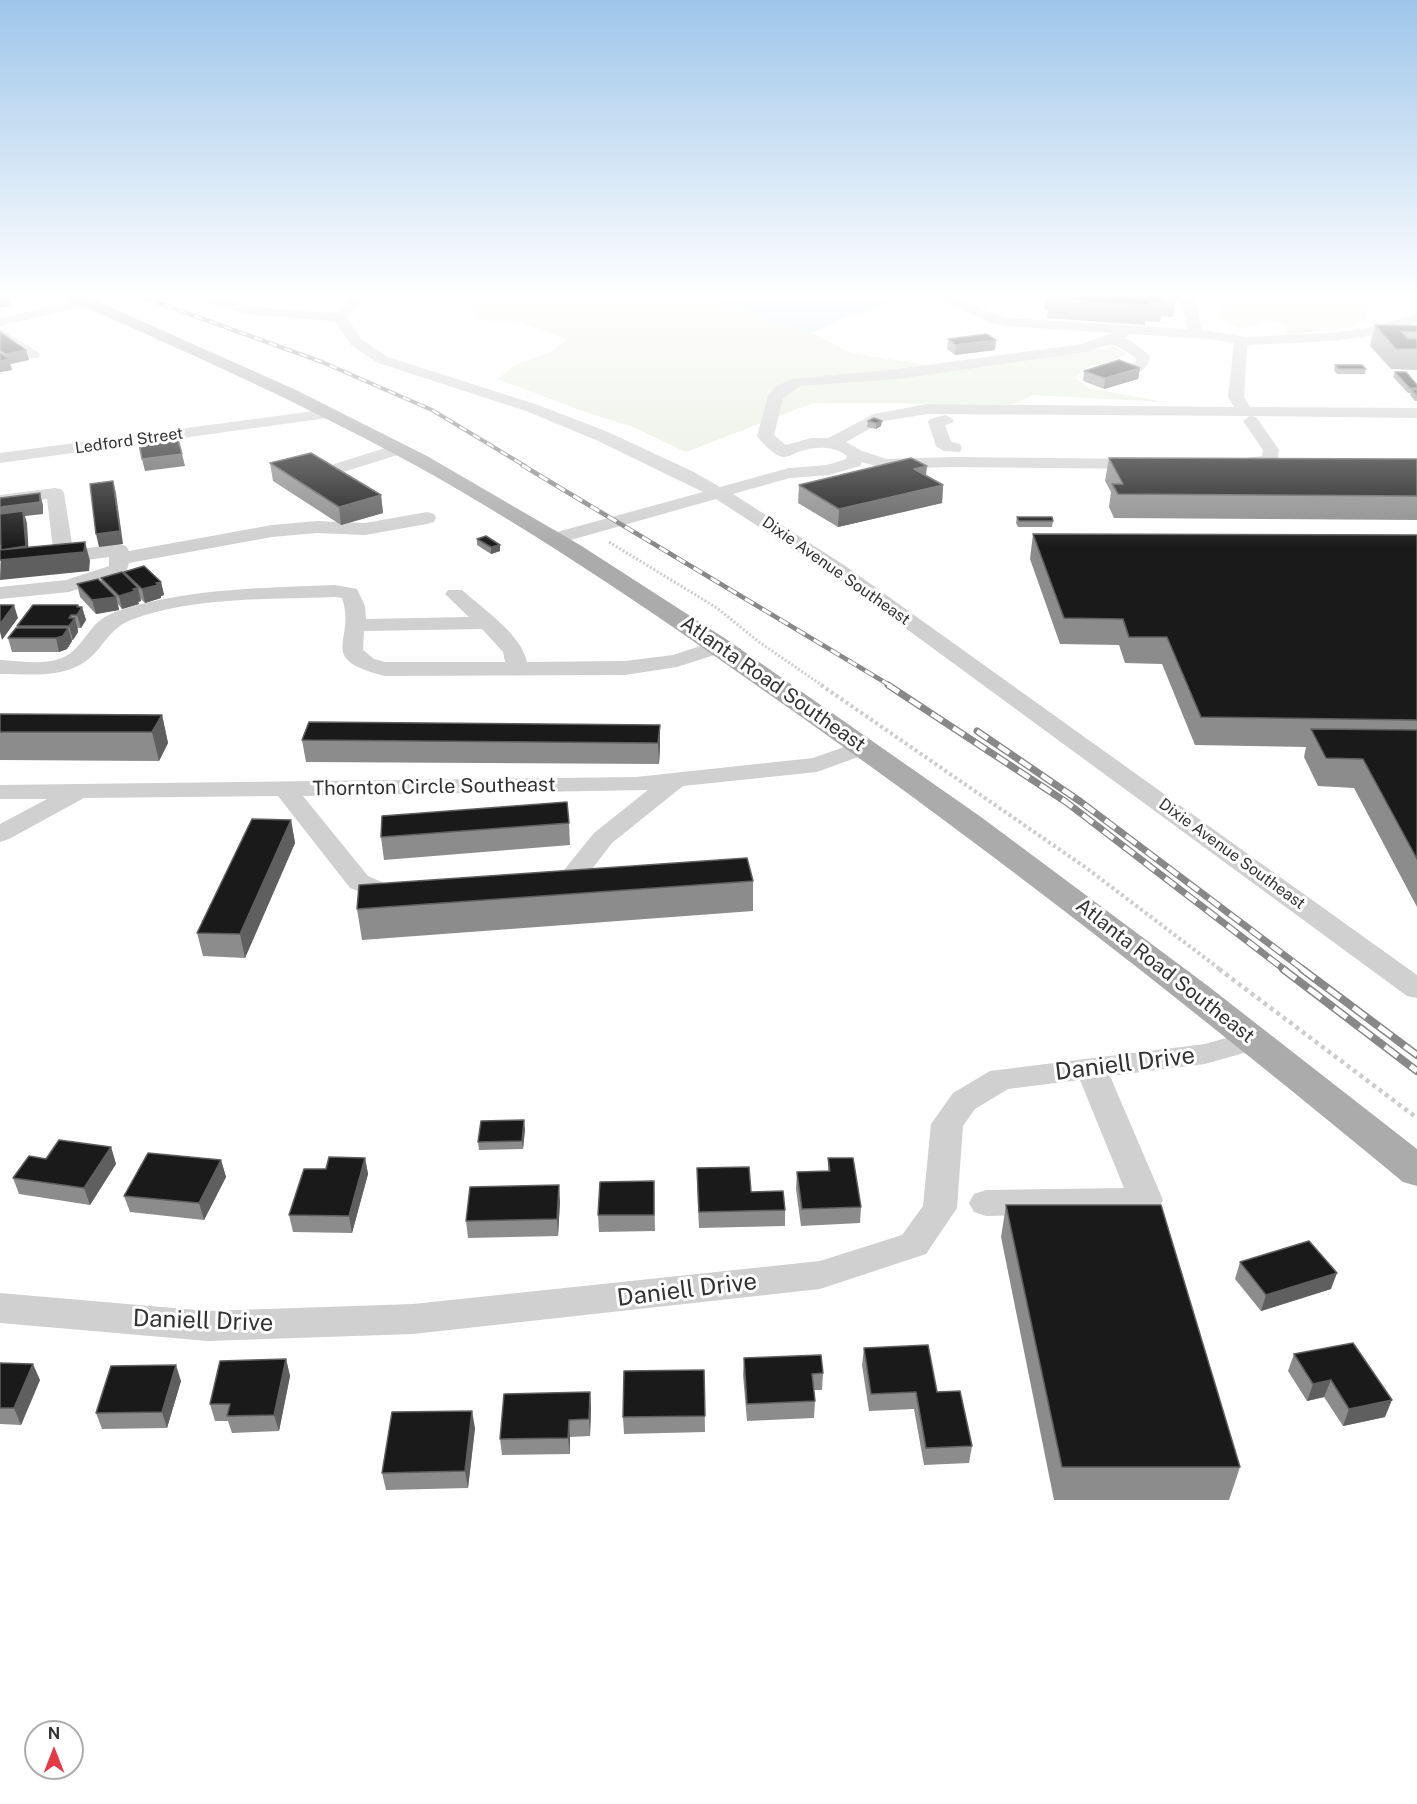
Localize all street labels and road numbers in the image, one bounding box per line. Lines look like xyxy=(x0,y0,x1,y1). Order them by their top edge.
street label: Ledford Street xyxy=(74,424,184,458)
street label: Dixie Avenue Southeast xyxy=(758,513,914,629)
street label: Atlanta Road Southeast xyxy=(676,611,870,757)
street label: Thornton Circle Southeast xyxy=(312,773,556,801)
street label: Dixie Avenue Southeast xyxy=(1155,794,1309,914)
street label: Atlanta Road Southeast xyxy=(1071,894,1259,1048)
street label: Daniell Drive xyxy=(1053,1041,1197,1087)
street label: Daniell Drive xyxy=(615,1267,759,1313)
street label: Daniell Drive xyxy=(132,1304,274,1338)

